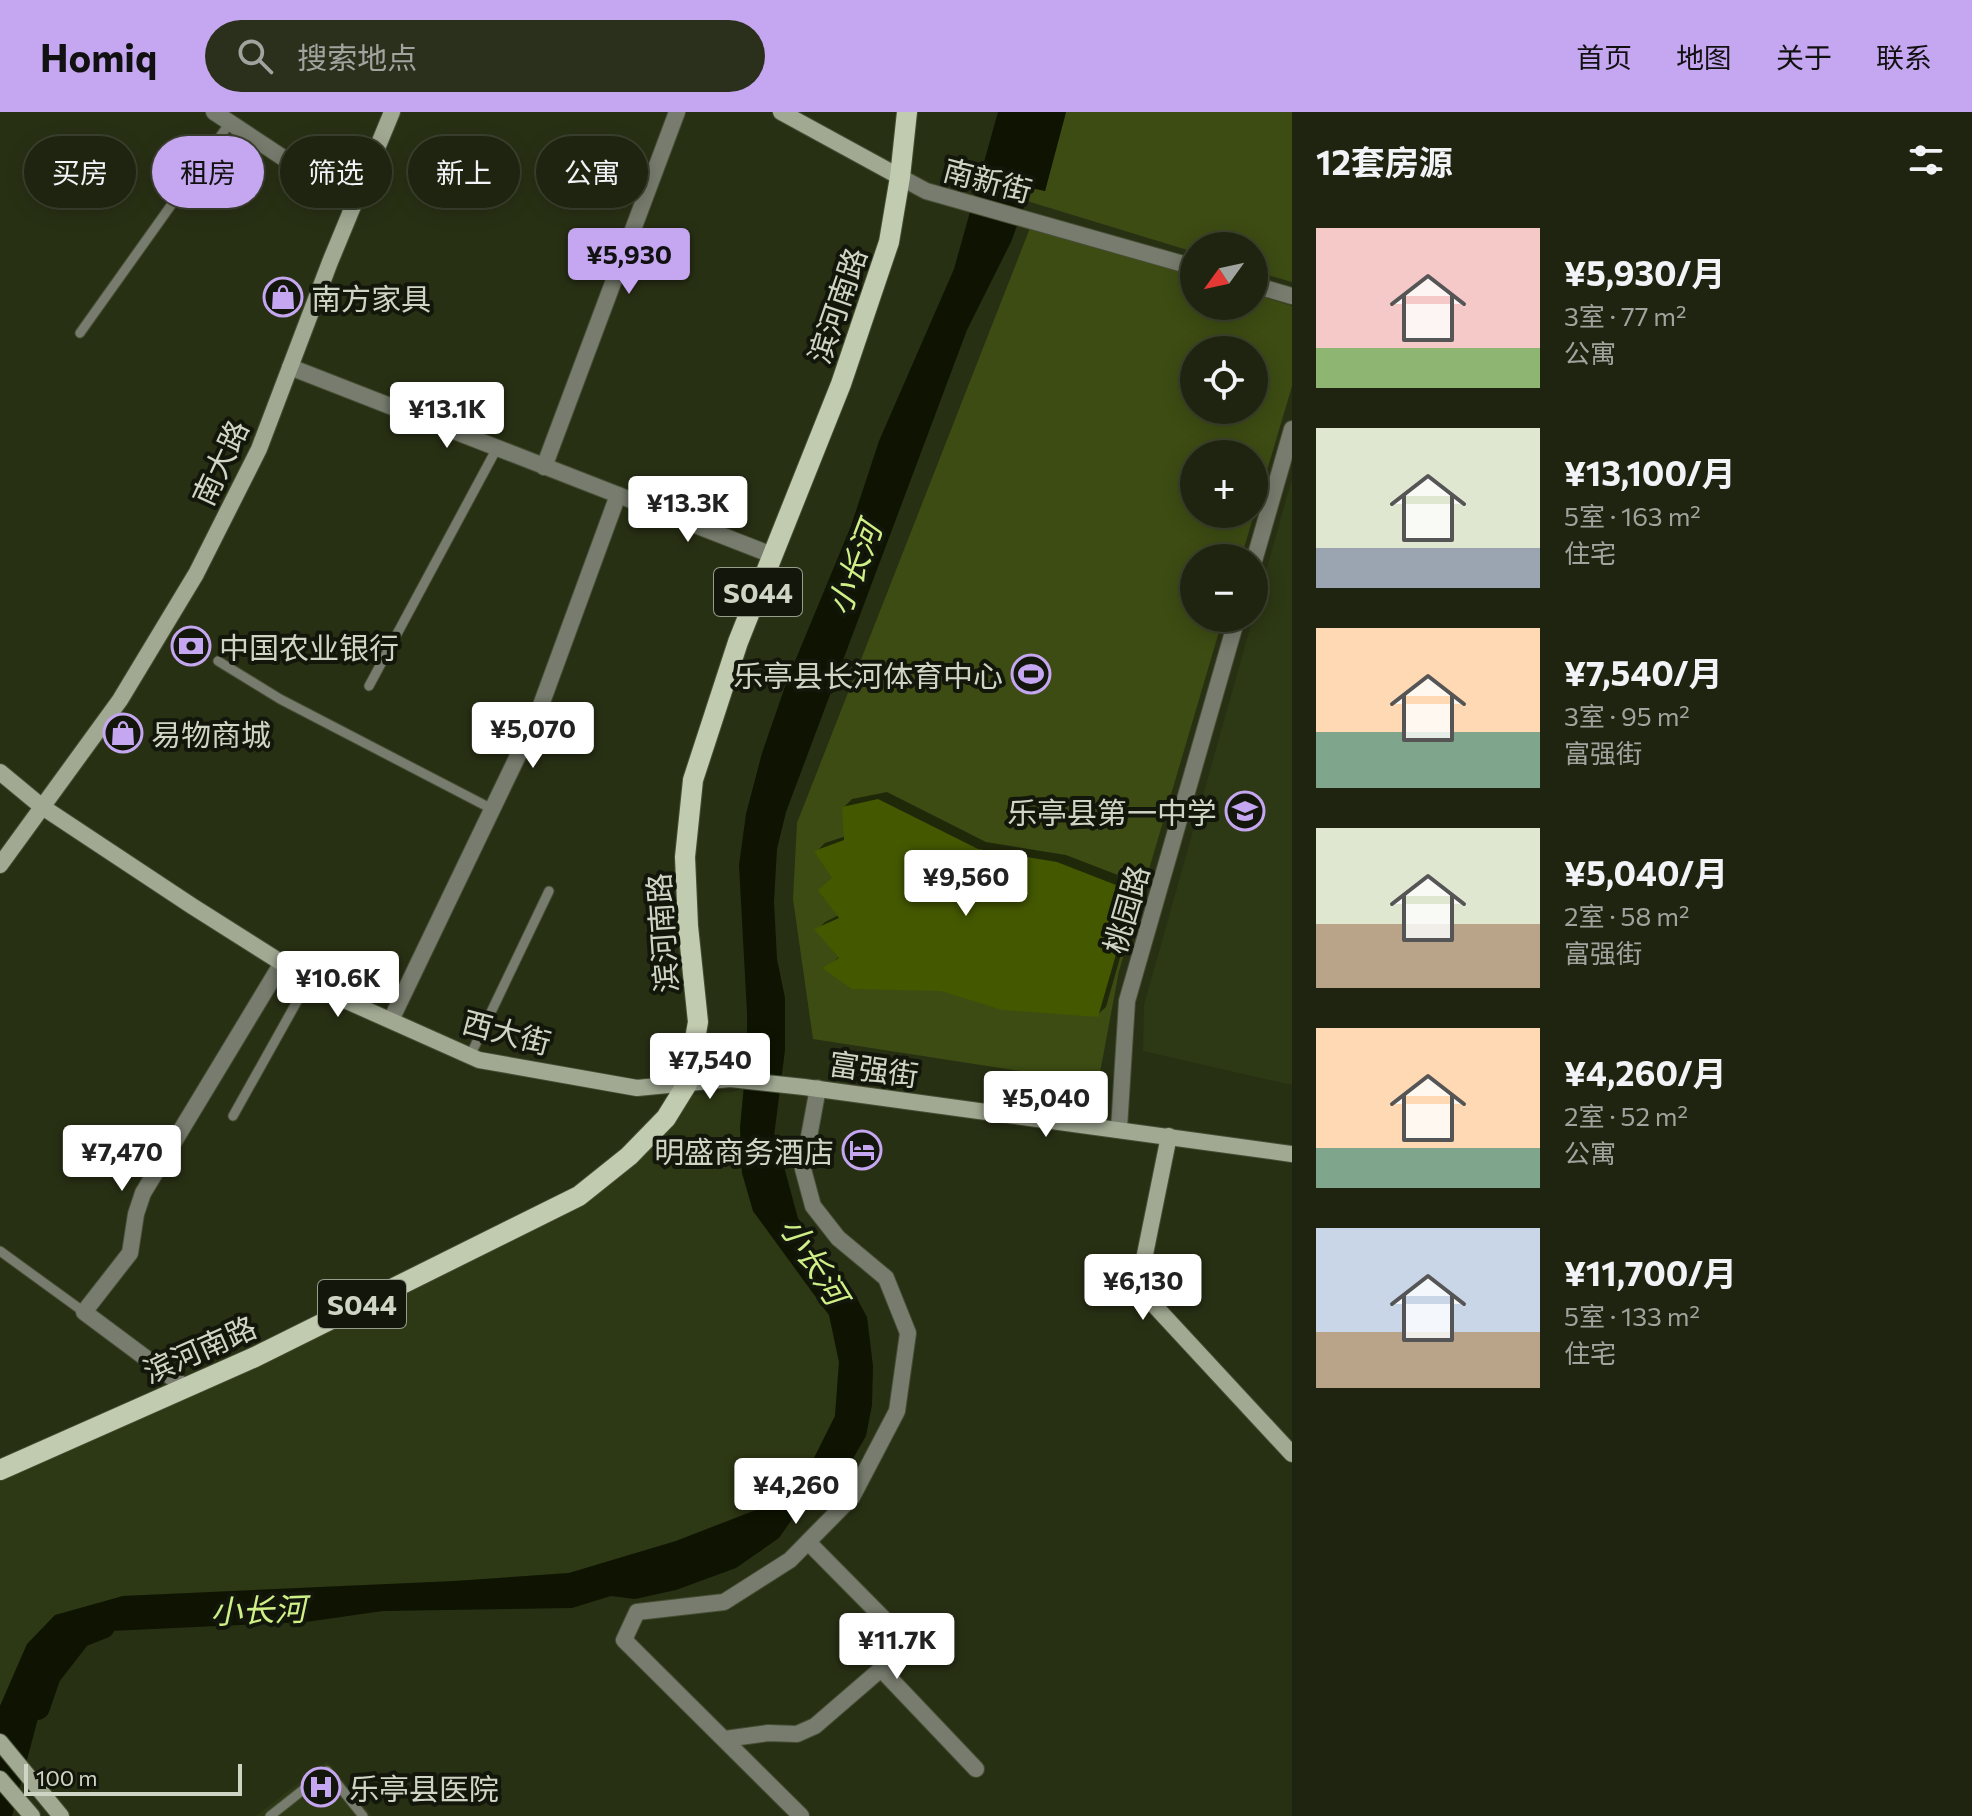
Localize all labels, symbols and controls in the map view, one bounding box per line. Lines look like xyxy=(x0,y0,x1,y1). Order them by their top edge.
search box xyxy=(205,20,765,92)
text: Homiq xyxy=(40,33,157,80)
icon: search xyxy=(233,34,277,78)
text: 搜索地点 xyxy=(297,38,417,75)
text: 首页 xyxy=(1576,40,1632,74)
text: 地图 xyxy=(1676,40,1732,74)
text: 关于 xyxy=(1776,40,1832,74)
text: 联系 xyxy=(1876,40,1932,74)
chip: 买房 xyxy=(24,136,136,208)
chip: 租房 xyxy=(152,136,264,208)
chip: 筛选 xyxy=(280,136,392,208)
chip: 新上 xyxy=(408,136,520,208)
chip: 公寓 xyxy=(536,136,648,208)
icon: filters xyxy=(1904,138,1948,182)
text: 12套房源 xyxy=(1316,140,1453,182)
street label: 南新街 xyxy=(940,149,1036,209)
pin: ¥5,930 xyxy=(564,228,694,296)
north arrow xyxy=(1180,232,1268,320)
map controls xyxy=(1180,232,1268,632)
text: ¥5,930 xyxy=(586,238,672,269)
street label: 滨河南路 xyxy=(799,242,873,368)
text: ¥5,930/月 xyxy=(1564,251,1725,293)
icon: home xyxy=(1380,260,1476,356)
shop icon: 南方家具 xyxy=(262,276,304,318)
place label: 南方家具 xyxy=(311,279,431,316)
text: 3室 · 77 m² xyxy=(1564,300,1687,331)
button: locate xyxy=(1180,336,1268,424)
text: 公寓 xyxy=(1564,337,1616,368)
pin: ¥13.1K xyxy=(382,382,512,450)
text: ¥13.1K xyxy=(408,392,486,423)
street label: 南大路 xyxy=(183,413,255,511)
button: + xyxy=(1180,440,1268,528)
text: ¥13,100/月 xyxy=(1564,451,1736,493)
icon: home xyxy=(1380,460,1476,556)
pin: ¥13.3K xyxy=(623,476,753,544)
text: ¥13.3K xyxy=(646,486,730,517)
text: 5室 · 163 m² xyxy=(1564,500,1701,531)
water label: 小长河 xyxy=(817,510,891,620)
text: 住宅 xyxy=(1564,537,1616,568)
button: − xyxy=(1180,544,1268,632)
road number: S044 xyxy=(714,568,802,616)
bank icon: 中国农业银行 xyxy=(170,625,212,667)
place label: 中国农业银行 xyxy=(219,628,399,665)
text: ¥7,540/月 xyxy=(1564,651,1723,693)
sports icon: 乐亭县长河体育中心 xyxy=(1010,653,1052,695)
place label: 乐亭县长河体育中心 xyxy=(733,656,1003,693)
icon: home xyxy=(1380,660,1476,756)
text: 3室 · 95 m² xyxy=(1564,700,1690,731)
pin: ¥5,070 xyxy=(468,702,598,770)
shop icon: 易物商城 xyxy=(102,712,144,754)
text: ¥5,070 xyxy=(490,712,576,743)
place label: 易物商城 xyxy=(151,715,271,752)
text: 富强街 xyxy=(1564,737,1642,768)
school or university icon: 乐亭县第一中学 xyxy=(1224,790,1266,832)
place label: 乐亭县第一中学 xyxy=(1007,793,1217,830)
pin: ¥9,560 xyxy=(901,850,1031,918)
text: ¥5,040/月 xyxy=(1564,851,1728,893)
text: ¥9,560 xyxy=(922,860,1010,891)
icon: home xyxy=(1380,860,1476,956)
street label: 桃园路 xyxy=(1095,861,1155,957)
street label: 滨河南路 xyxy=(638,872,684,994)
text: 2室 · 58 m² xyxy=(1564,900,1689,931)
text: 富强街 xyxy=(1564,937,1642,968)
pin: ¥10.6K xyxy=(273,951,403,1019)
text: ¥10.6K xyxy=(295,961,381,992)
street label: 西大街 xyxy=(459,1001,555,1061)
pin: ¥7,540 xyxy=(645,1033,775,1101)
text: ¥7,540 xyxy=(668,1043,752,1074)
street label: 富强街 xyxy=(827,1043,921,1093)
text: ¥4,260/月 xyxy=(1564,1051,1727,1093)
icon: home xyxy=(1380,1060,1476,1156)
pin: ¥5,040 xyxy=(981,1071,1111,1139)
text: ¥5,040 xyxy=(1002,1081,1090,1112)
text: 2室 · 52 m² xyxy=(1564,1100,1688,1131)
pin: ¥7,470 xyxy=(57,1125,187,1193)
hotel icon: 明盛商务酒店 xyxy=(841,1129,883,1171)
place label: 明盛商务酒店 xyxy=(654,1132,834,1169)
text: ¥7,470 xyxy=(81,1135,163,1166)
text: 公寓 xyxy=(1564,1137,1616,1168)
water label: 小长河 xyxy=(773,1209,861,1316)
text: ¥11,700/月 xyxy=(1564,1251,1737,1293)
pin: ¥6,130 xyxy=(1078,1254,1208,1322)
icon: home xyxy=(1380,1260,1476,1356)
text: ¥6,130 xyxy=(1102,1264,1184,1295)
road number: S044 xyxy=(318,1280,406,1328)
text: 5室 · 133 m² xyxy=(1564,1300,1700,1331)
street label: 滨河南路 xyxy=(137,1307,261,1389)
text: 住宅 xyxy=(1564,1337,1616,1368)
pin: ¥4,260 xyxy=(731,1458,861,1526)
text: ¥4,260 xyxy=(752,1468,840,1499)
water label: 小长河 xyxy=(209,1587,313,1631)
pin: ¥11.7K xyxy=(832,1613,962,1681)
text: ¥11.7K xyxy=(857,1623,937,1654)
scale bar xyxy=(24,1760,242,1796)
text: 100 m xyxy=(36,1764,98,1791)
hospital icon: 乐亭县医院 xyxy=(300,1766,342,1808)
place label: 乐亭县医院 xyxy=(349,1769,499,1806)

